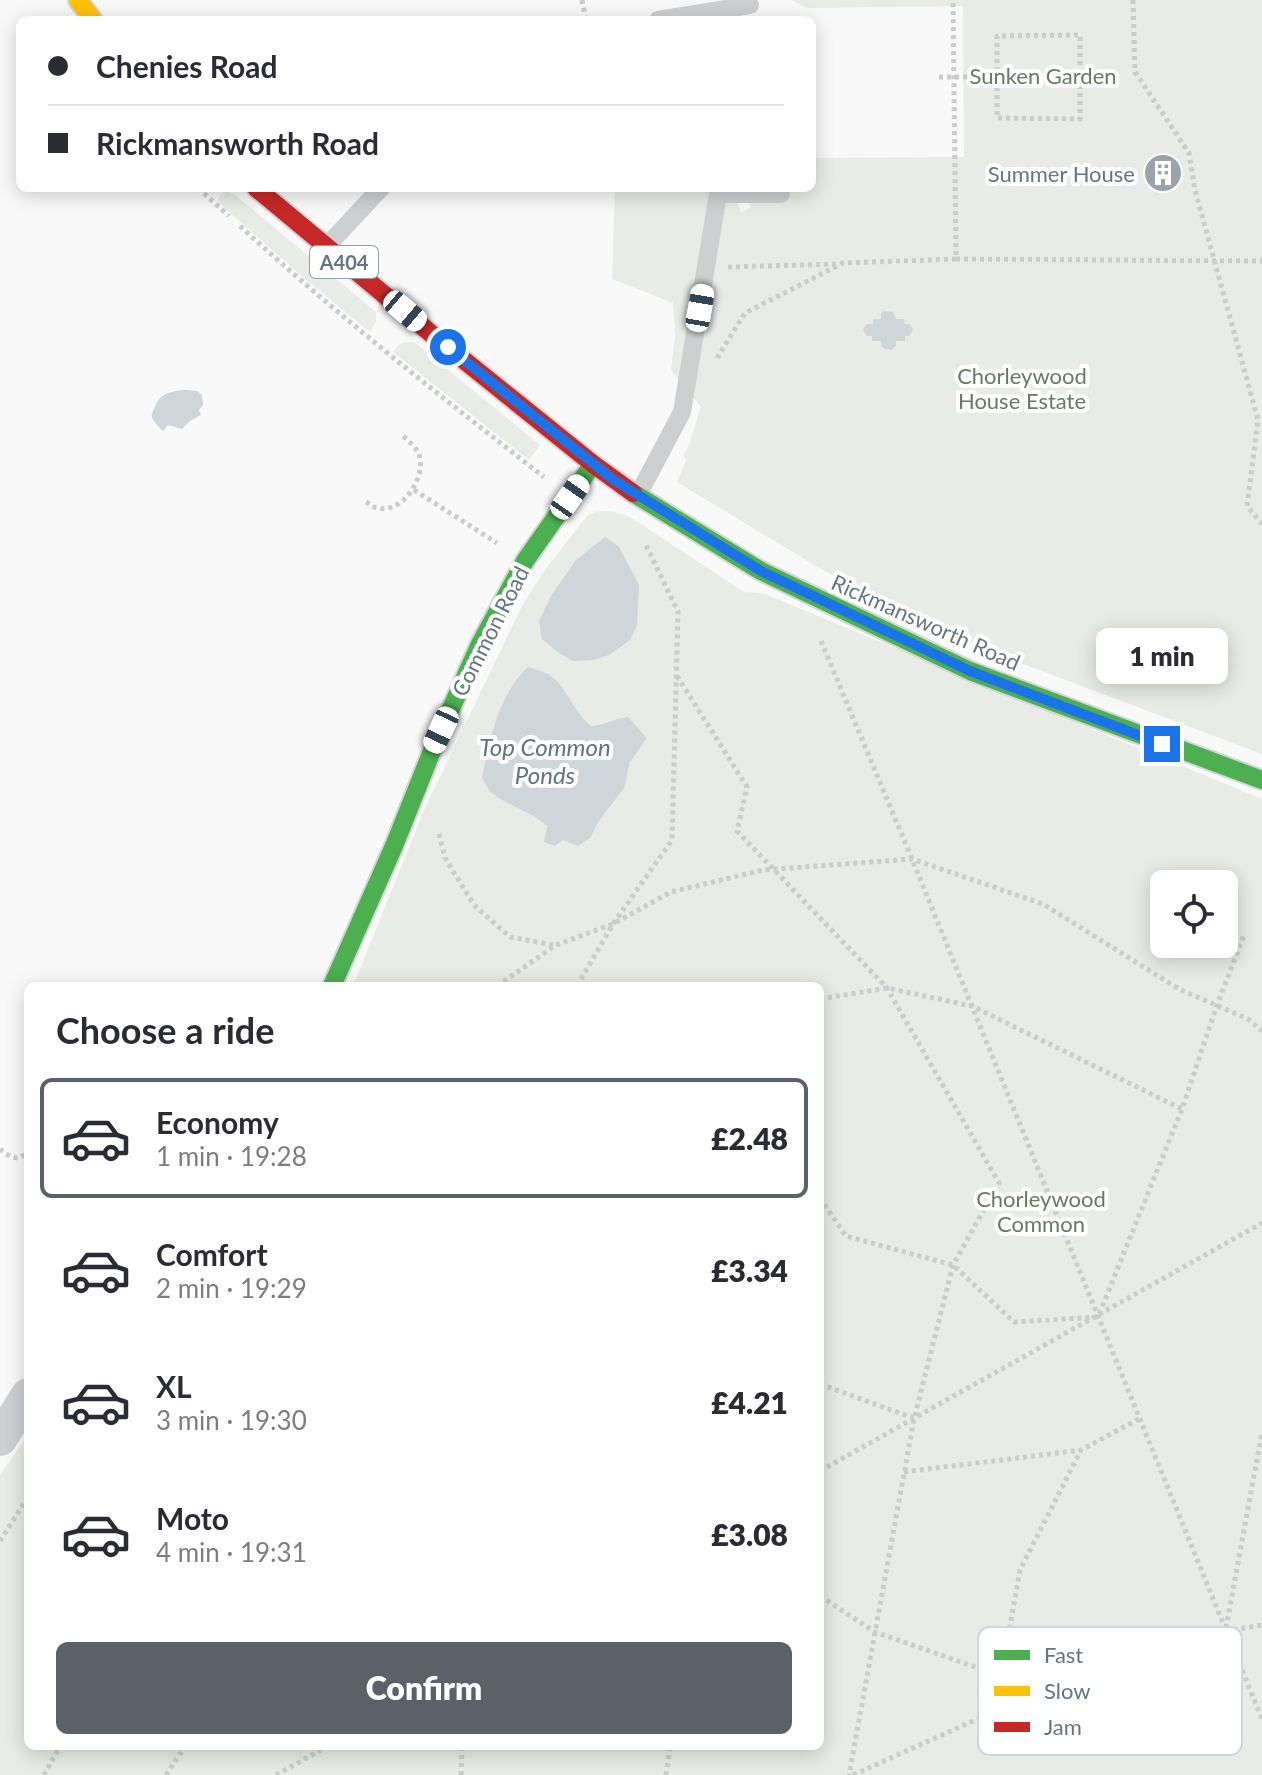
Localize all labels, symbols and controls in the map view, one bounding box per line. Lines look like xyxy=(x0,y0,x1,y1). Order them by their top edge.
text: Chenies Road xyxy=(96,48,278,84)
park label: Sunken Garden xyxy=(969,62,1117,89)
text: Rickmansworth Road xyxy=(96,125,379,161)
building icon: Summer House xyxy=(1142,152,1184,194)
place label: Summer House xyxy=(988,160,1135,187)
road number: A404 xyxy=(310,246,378,278)
car xyxy=(684,282,716,334)
car xyxy=(379,286,431,336)
route start xyxy=(430,329,466,365)
park label: Chorleywood House Estate xyxy=(957,362,1087,414)
car xyxy=(546,470,594,524)
street label: Common Road xyxy=(446,561,534,701)
street label: Rickmansworth Road xyxy=(827,568,1025,676)
callout: 1 min xyxy=(1096,628,1228,684)
text: 1 min xyxy=(1130,640,1194,672)
car xyxy=(420,703,462,757)
route end xyxy=(1144,726,1180,762)
water label: Top Common Ponds xyxy=(479,732,611,789)
map controls xyxy=(1150,870,1238,958)
button: locate xyxy=(1150,870,1238,958)
text: Choose a ride xyxy=(56,1008,275,1052)
icon: car xyxy=(60,1102,132,1174)
text: Economy xyxy=(156,1104,279,1140)
text: £2.48 xyxy=(711,1120,788,1156)
text: 1 min · 19:28 xyxy=(156,1140,307,1172)
park label: Chorleywood Common xyxy=(976,1185,1106,1237)
icon: car xyxy=(60,1234,132,1306)
text: Comfort xyxy=(156,1236,268,1272)
text: £3.34 xyxy=(711,1252,788,1288)
text: 2 min · 19:29 xyxy=(156,1272,307,1304)
icon: car xyxy=(60,1366,132,1438)
text: XL xyxy=(156,1368,192,1404)
text: £4.21 xyxy=(711,1384,788,1420)
text: 3 min · 19:30 xyxy=(156,1404,307,1436)
icon: car xyxy=(60,1498,132,1570)
text: Moto xyxy=(156,1500,229,1536)
text: £3.08 xyxy=(711,1516,788,1552)
text: 4 min · 19:31 xyxy=(156,1536,307,1568)
legend xyxy=(978,1627,1242,1755)
text: Fast xyxy=(1044,1641,1083,1668)
button: Confirm xyxy=(56,1642,792,1734)
text: Slow xyxy=(1044,1677,1091,1704)
text: Jam xyxy=(1044,1713,1082,1740)

